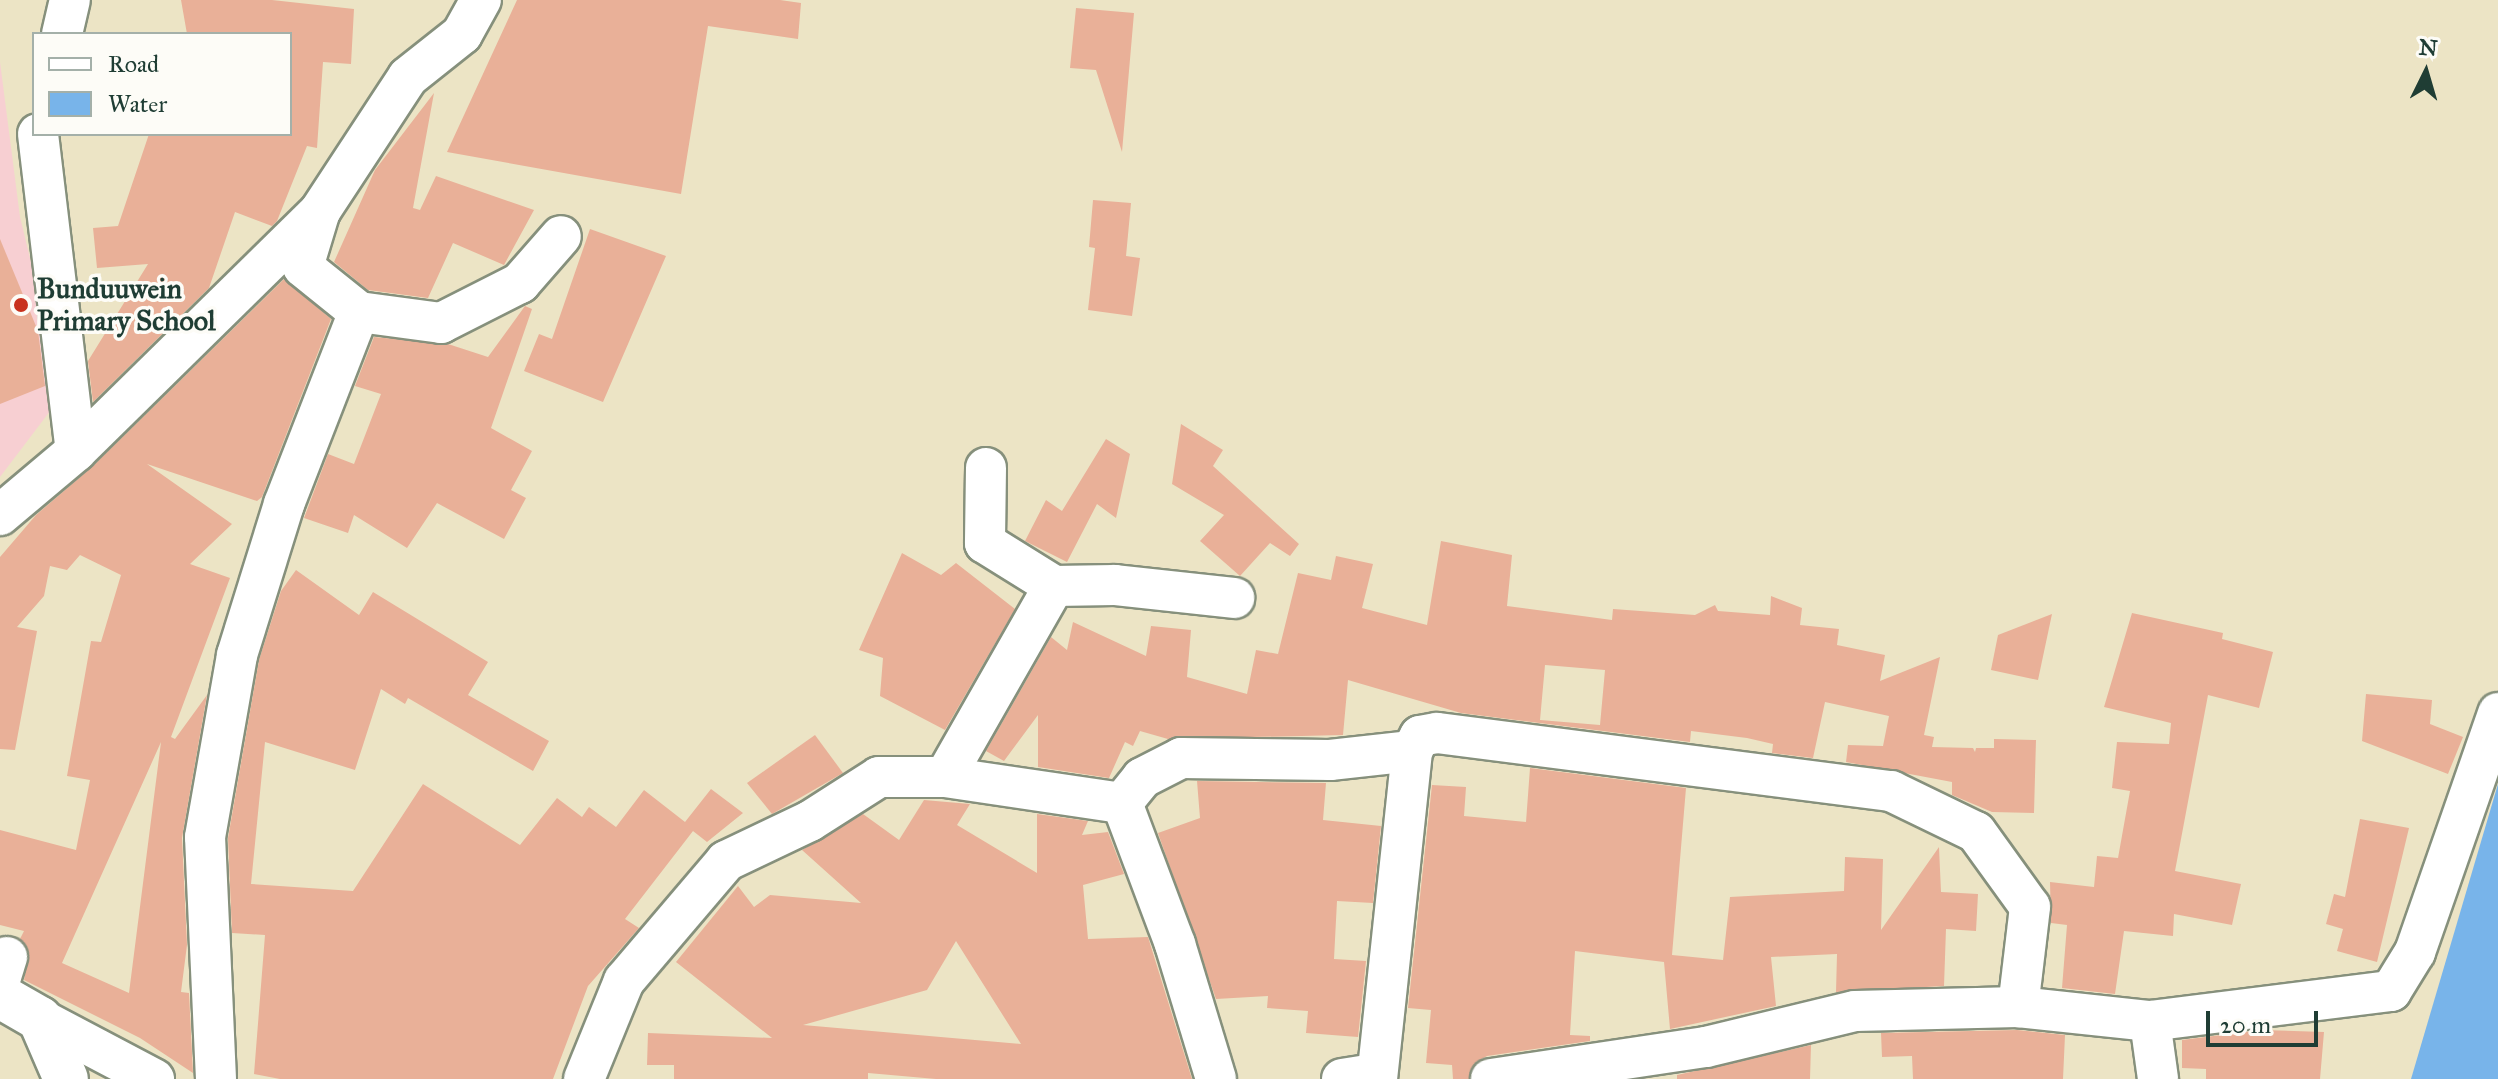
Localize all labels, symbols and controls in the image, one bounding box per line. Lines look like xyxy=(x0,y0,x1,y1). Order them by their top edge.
legend xyxy=(32,32,292,136)
north arrow xyxy=(2386,32,2466,112)
text: N xyxy=(2418,33,2439,62)
text: Road xyxy=(108,49,159,79)
text: Water xyxy=(108,89,167,119)
place label: Bunduuwein Primary School xyxy=(37,272,216,338)
marker: Bunduuwein Primary School xyxy=(12,296,30,314)
scale bar xyxy=(2210,995,2322,1045)
text: 20 m xyxy=(2220,1010,2271,1040)

